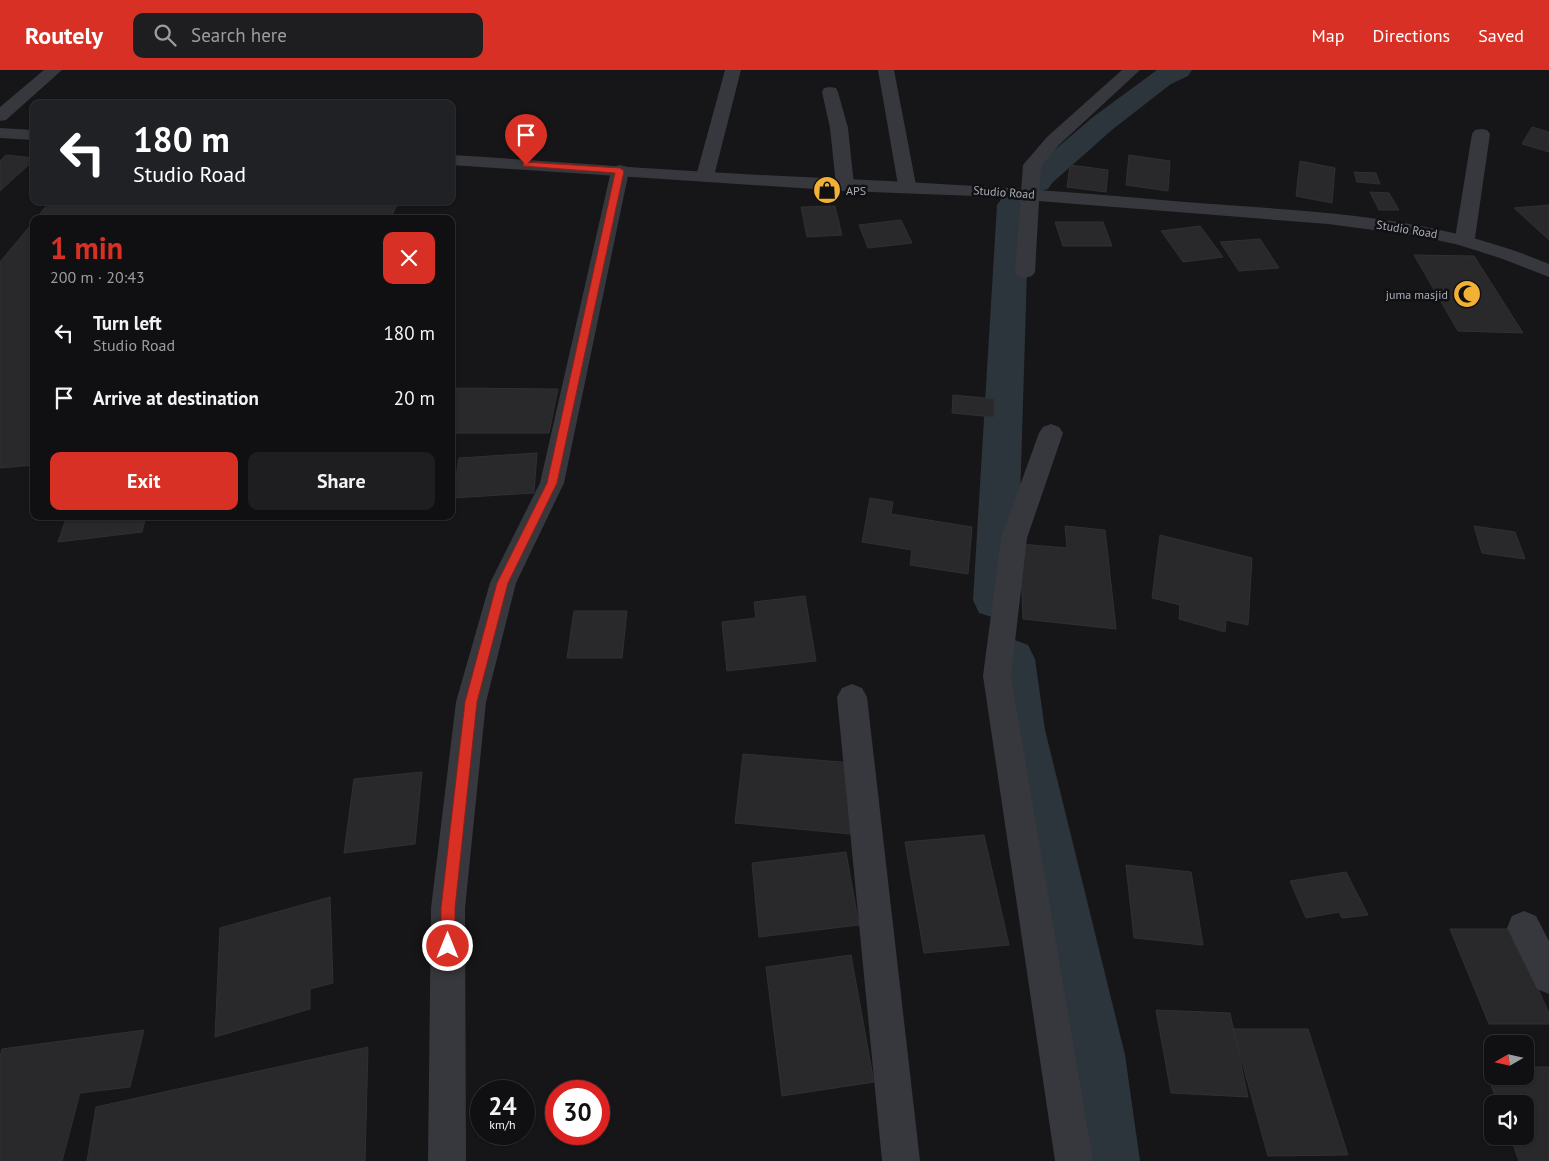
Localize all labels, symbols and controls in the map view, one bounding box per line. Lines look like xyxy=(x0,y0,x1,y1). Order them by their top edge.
search box xyxy=(133,13,483,58)
text: Routely xyxy=(25,20,103,51)
icon: search xyxy=(151,21,179,49)
text: Search here xyxy=(191,23,287,47)
text: Map xyxy=(1312,24,1344,47)
text: Directions xyxy=(1372,24,1450,47)
text: Saved xyxy=(1478,24,1524,47)
pin xyxy=(505,114,547,165)
text: 180 m xyxy=(133,116,230,162)
icon: left xyxy=(50,120,115,185)
icon: arrive xyxy=(512,121,540,149)
text: Studio Road xyxy=(133,160,246,188)
shop icon: APS xyxy=(812,175,842,205)
street label: Studio Road xyxy=(973,182,1035,202)
place label: APS xyxy=(846,183,866,198)
street label: Studio Road xyxy=(1375,217,1439,241)
text: 1 min xyxy=(50,228,123,267)
button: close xyxy=(383,232,435,284)
text: 200 m · 20:43 xyxy=(50,267,145,287)
mosque icon: juma masjid xyxy=(1452,279,1482,309)
place label: juma masjid xyxy=(1386,287,1448,302)
text: Turn left xyxy=(93,311,162,335)
icon: left xyxy=(50,319,78,347)
text: 180 m xyxy=(383,321,435,345)
text: Studio Road xyxy=(93,335,175,355)
icon: arrive xyxy=(50,384,78,412)
text: Arrive at destination xyxy=(93,386,259,410)
text: 20 m xyxy=(394,386,435,410)
button: Exit xyxy=(50,452,238,510)
button: Share xyxy=(248,452,435,510)
position arrow xyxy=(421,919,473,971)
north arrow xyxy=(1484,1035,1534,1085)
map controls xyxy=(1484,1035,1534,1145)
speed limit sign: 30 xyxy=(545,1080,610,1145)
text: 24 xyxy=(488,1090,517,1122)
button: sound xyxy=(1484,1095,1534,1145)
text: km/h xyxy=(489,1117,516,1132)

